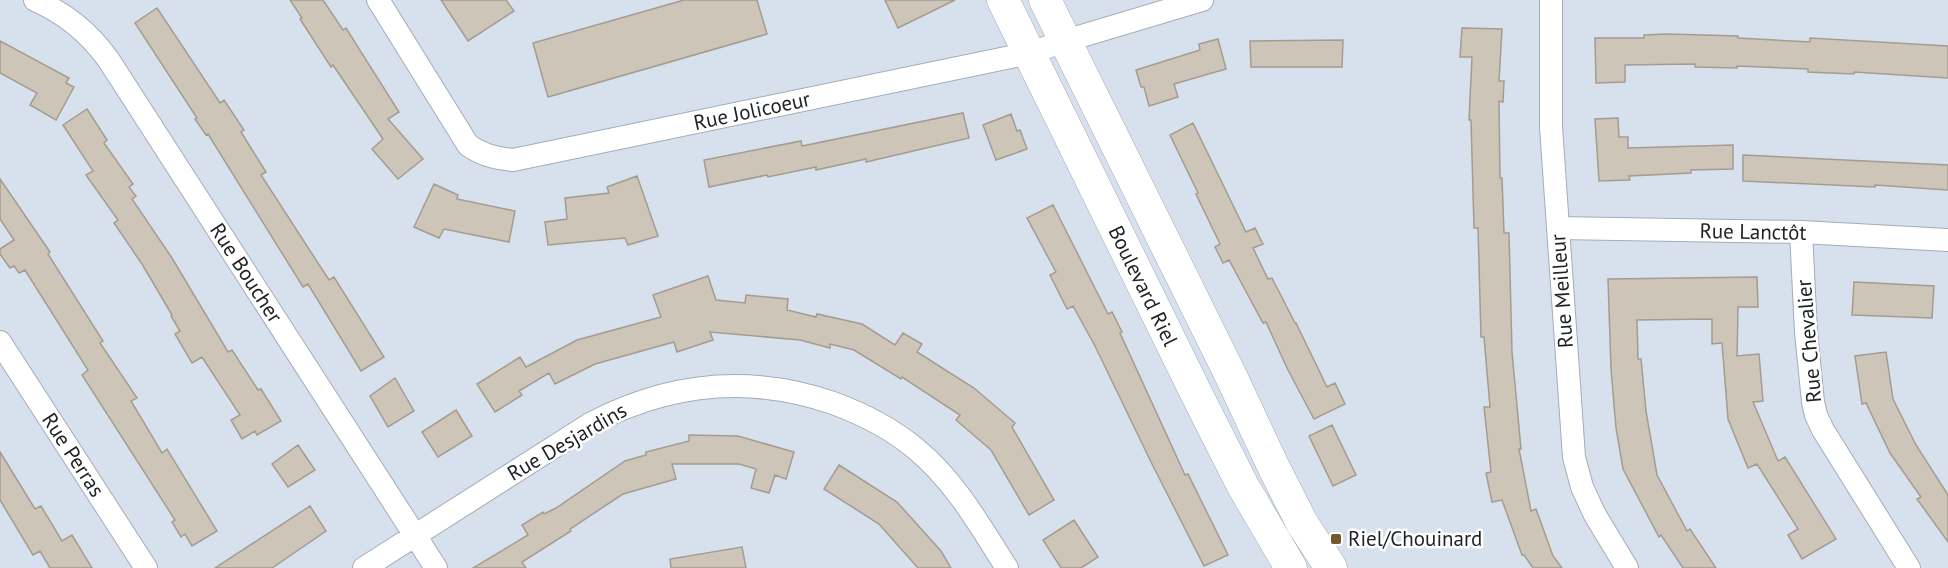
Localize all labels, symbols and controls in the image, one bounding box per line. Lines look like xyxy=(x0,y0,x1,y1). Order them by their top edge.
street label: Rue Jolicoeur xyxy=(691,85,813,136)
street label: Rue Lanctôt xyxy=(1699,217,1807,246)
street label: Rue Boucher xyxy=(204,218,289,328)
street label: Boulevard Riel xyxy=(1103,221,1184,350)
street label: Rue Meilleur xyxy=(1544,233,1579,349)
street label: Rue Chevalier xyxy=(1790,278,1827,404)
street label: Rue Desjardins xyxy=(502,396,631,487)
street label: Rue Perras xyxy=(36,408,111,502)
place label: Riel/Chouinard xyxy=(1348,525,1482,552)
marker: Riel/Chouinard xyxy=(1329,532,1343,546)

